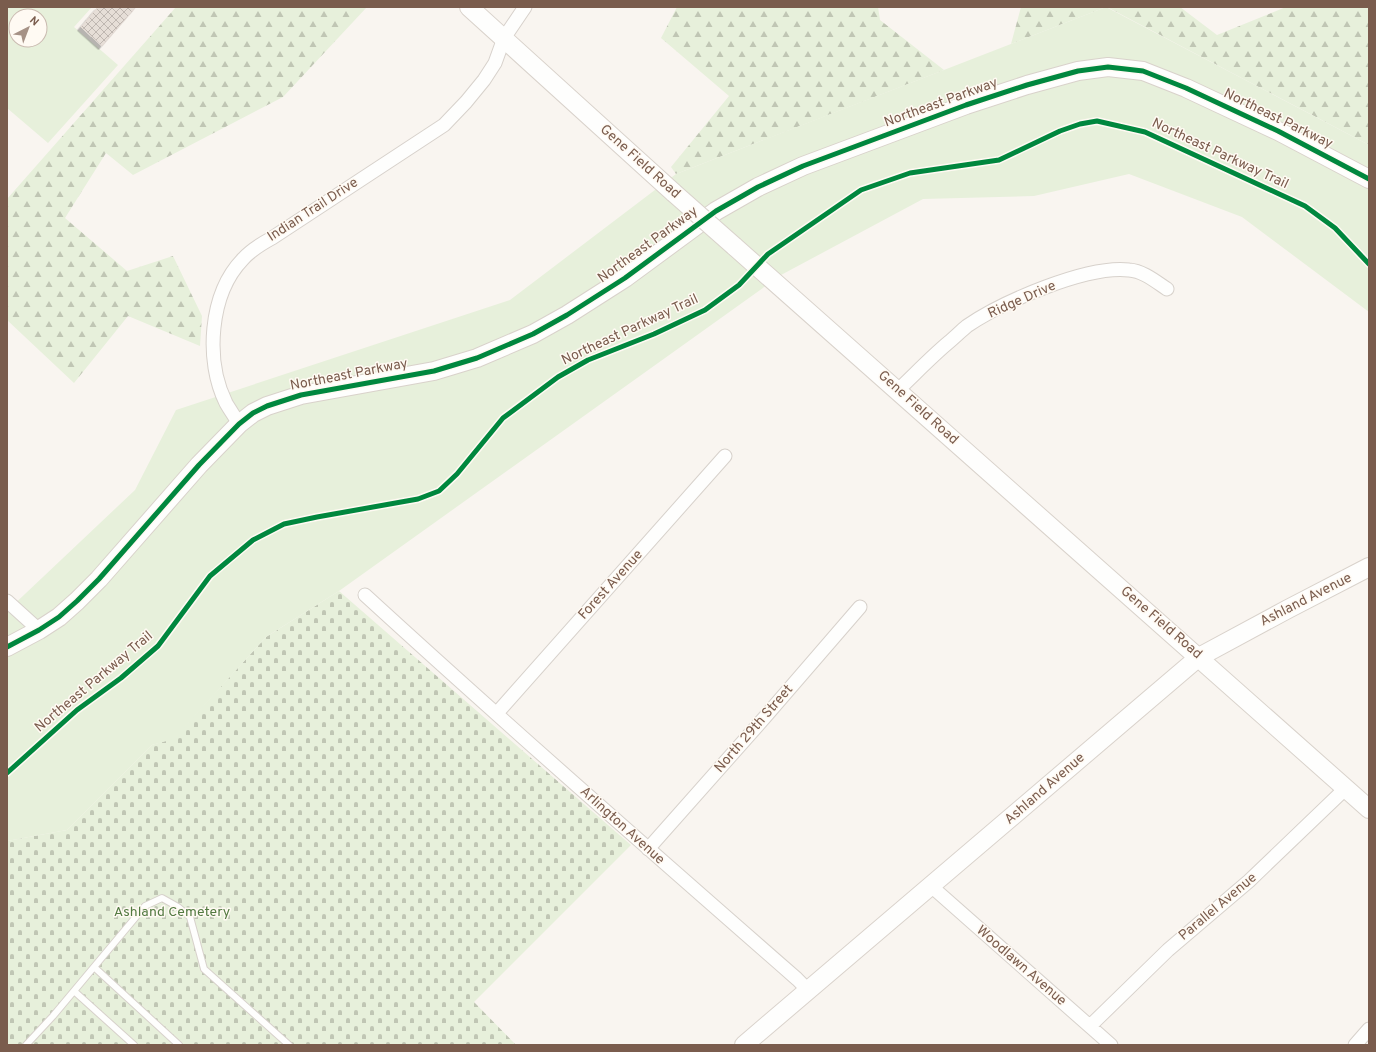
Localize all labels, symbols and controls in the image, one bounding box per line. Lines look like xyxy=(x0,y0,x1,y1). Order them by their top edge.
north arrow xyxy=(8,8,48,48)
text: N xyxy=(26,13,42,29)
street label: Northeast Parkway xyxy=(882,75,1000,131)
street label: Northeast Parkway xyxy=(1221,85,1335,153)
street label: Northeast Parkway Trail xyxy=(1149,115,1291,193)
street label: Gene Field Road xyxy=(596,121,684,203)
street label: Indian Trail Drive xyxy=(264,174,362,246)
street label: Northeast Parkway xyxy=(595,203,701,287)
street label: Ridge Drive xyxy=(985,277,1059,323)
street label: Northeast Parkway Trail xyxy=(559,291,701,369)
street label: Northeast Parkway xyxy=(289,355,409,395)
street label: Gene Field Road xyxy=(874,367,962,449)
street label: Forest Avenue xyxy=(575,547,647,623)
street label: Ashland Avenue xyxy=(1257,570,1355,630)
street label: Gene Field Road xyxy=(1117,583,1205,663)
street label: Northeast Parkway Trail xyxy=(31,628,157,736)
street label: North 29th Street xyxy=(711,681,797,777)
street label: Ashland Avenue xyxy=(1001,750,1089,828)
street label: Arlington Avenue xyxy=(576,783,668,869)
street label: Parallel Avenue xyxy=(1176,869,1260,945)
park label: Ashland Cemetery xyxy=(114,904,230,921)
street label: Woodlawn Avenue xyxy=(972,922,1070,1010)

